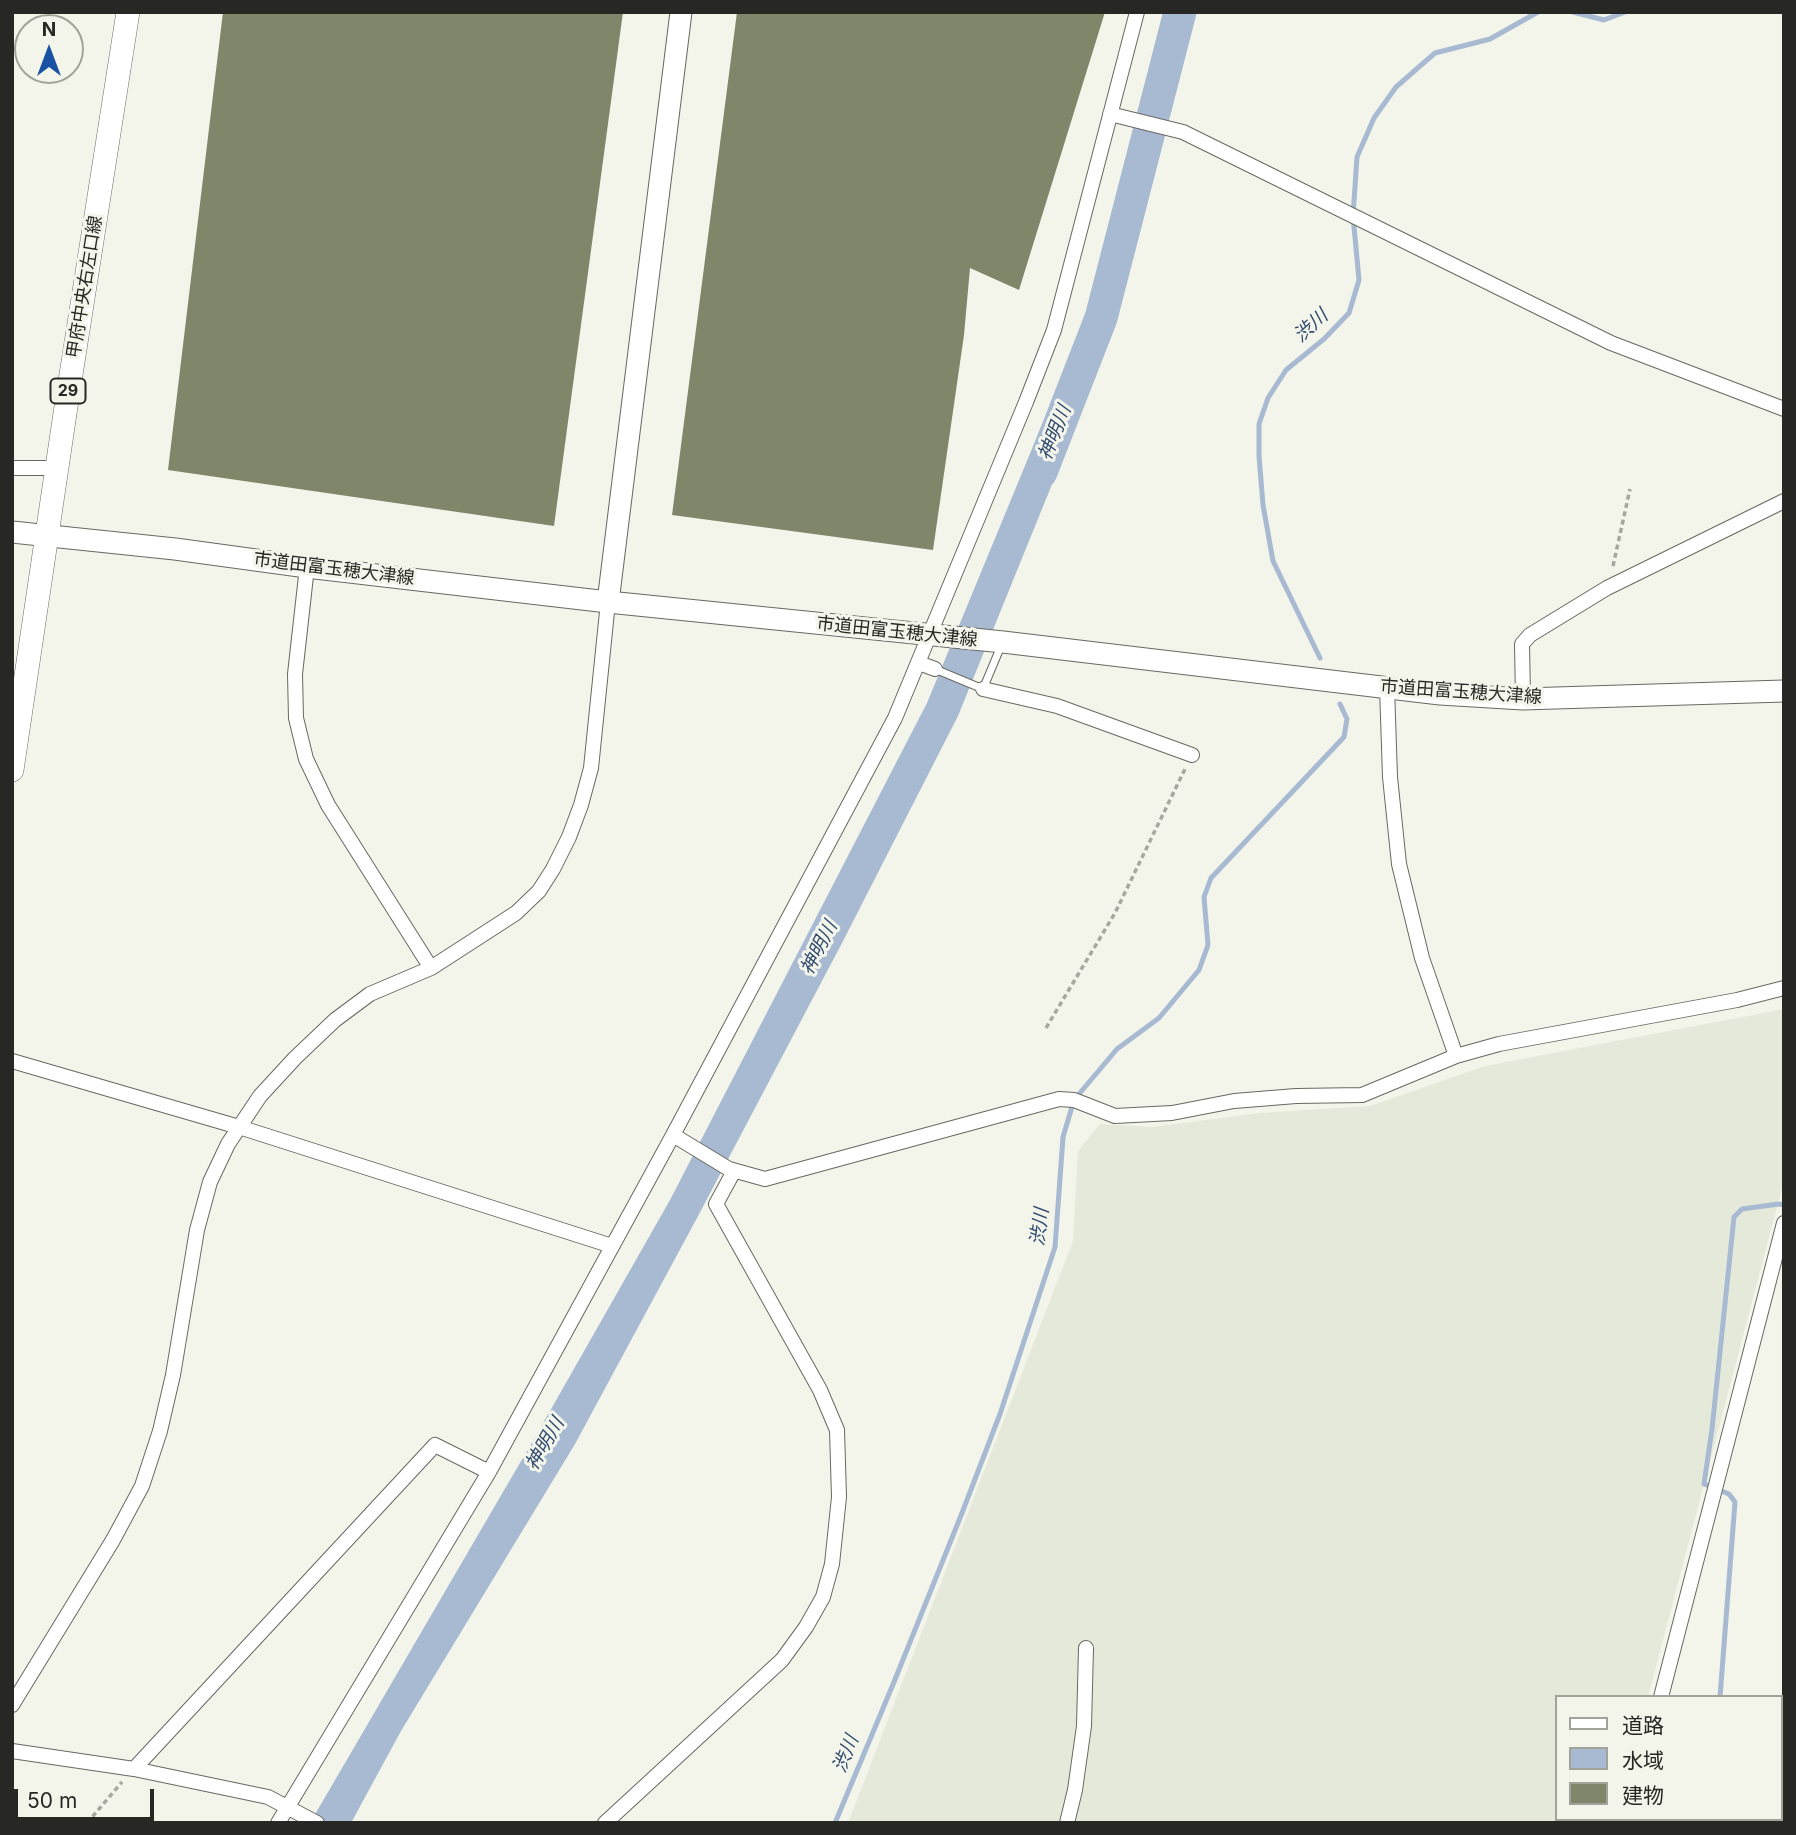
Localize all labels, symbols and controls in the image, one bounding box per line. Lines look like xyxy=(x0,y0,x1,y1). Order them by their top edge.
north arrow xyxy=(14,14,84,84)
text: N xyxy=(42,18,56,41)
street label: 甲府中央右左口線 xyxy=(63,214,107,360)
water label: 渋川 xyxy=(1289,305,1333,347)
road number: 29 xyxy=(50,378,86,404)
water label: 神明川 xyxy=(1034,402,1076,464)
street label: 市道田富玉穂大津線 xyxy=(252,548,416,590)
street label: 市道田富玉穂大津線 xyxy=(815,613,979,651)
street label: 市道田富玉穂大津線 xyxy=(1379,676,1543,708)
water label: 神明川 xyxy=(796,917,842,979)
water label: 渋川 xyxy=(1026,1207,1054,1247)
water label: 神明川 xyxy=(521,1414,569,1474)
legend xyxy=(1554,1695,1782,1821)
text: 道路 xyxy=(1622,1713,1664,1738)
water label: 渋川 xyxy=(828,1732,864,1776)
text: 水域 xyxy=(1622,1748,1664,1773)
scale bar xyxy=(18,1776,158,1820)
text: 建物 xyxy=(1622,1783,1664,1808)
text: 50 m xyxy=(27,1788,77,1813)

